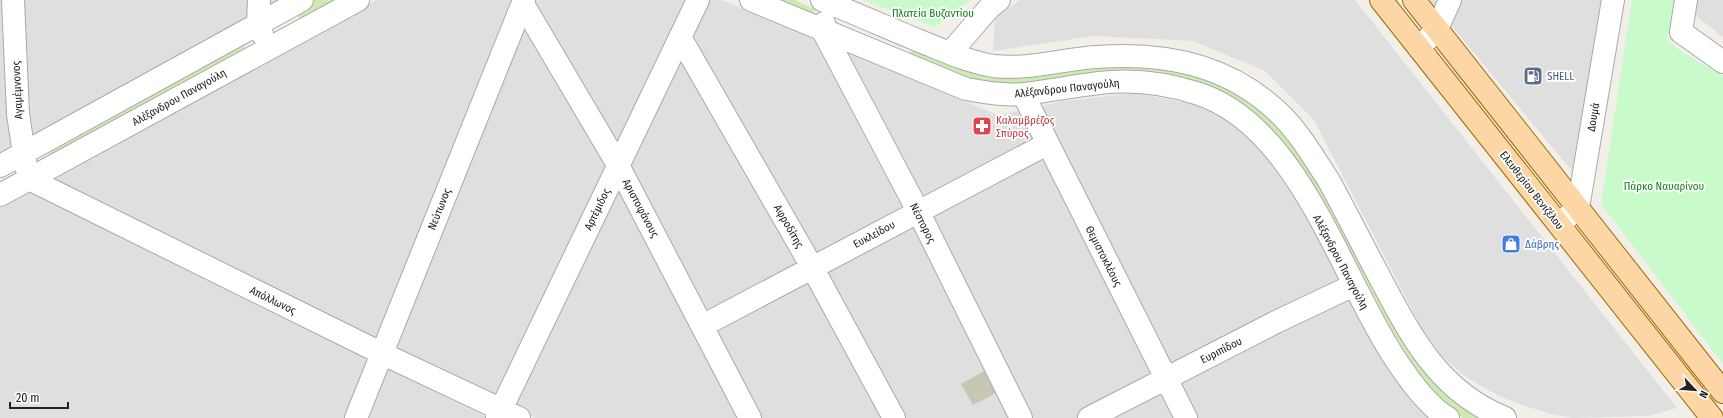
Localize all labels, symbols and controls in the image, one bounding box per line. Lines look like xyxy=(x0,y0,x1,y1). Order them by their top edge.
park label: Πλατεία Βυζαντίου xyxy=(892,7,974,20)
street label: Αγαμέμνονος xyxy=(9,60,26,120)
fuel station icon: SHELL xyxy=(1522,65,1544,87)
street label: Αλέξανδρου Παναγούλη xyxy=(130,66,229,129)
place label: SHELL xyxy=(1547,70,1574,83)
street label: Αλέξανδρου Παναγούλη xyxy=(1014,77,1120,100)
street label: Δουμά xyxy=(1585,102,1602,132)
place label: Καλαμβρέζος Σπύρος xyxy=(996,114,1055,140)
pharmacy icon: Καλαμβρέζος Σπύρος xyxy=(971,115,993,137)
street label: Ελευθερίου Βενιζέλου xyxy=(1497,149,1566,232)
street label: Αριστοφάνους xyxy=(620,177,662,240)
park label: Πάρκο Ναυαρίνου xyxy=(1624,180,1704,193)
street label: Νεύτωνος xyxy=(425,186,454,232)
street label: Αρτέμιδος xyxy=(582,186,613,232)
street label: Νέστορος xyxy=(907,201,938,246)
street label: Αφροδίτης xyxy=(771,202,806,251)
street label: Αλέξανδρου Παναγούλη xyxy=(1310,213,1371,312)
street label: Ευκλείδου xyxy=(851,218,897,251)
street label: Θεμιστοκλέους xyxy=(1083,224,1125,289)
shop icon: Δάβρης xyxy=(1500,233,1522,255)
place label: Δάβρης xyxy=(1525,238,1559,251)
street label: Απόλλωνος xyxy=(248,284,298,317)
street label: Ευριπίδου xyxy=(1198,334,1244,366)
north arrow xyxy=(1675,370,1715,410)
scale bar xyxy=(10,384,68,410)
text: N xyxy=(1696,388,1711,400)
text: 20 m xyxy=(16,391,40,405)

